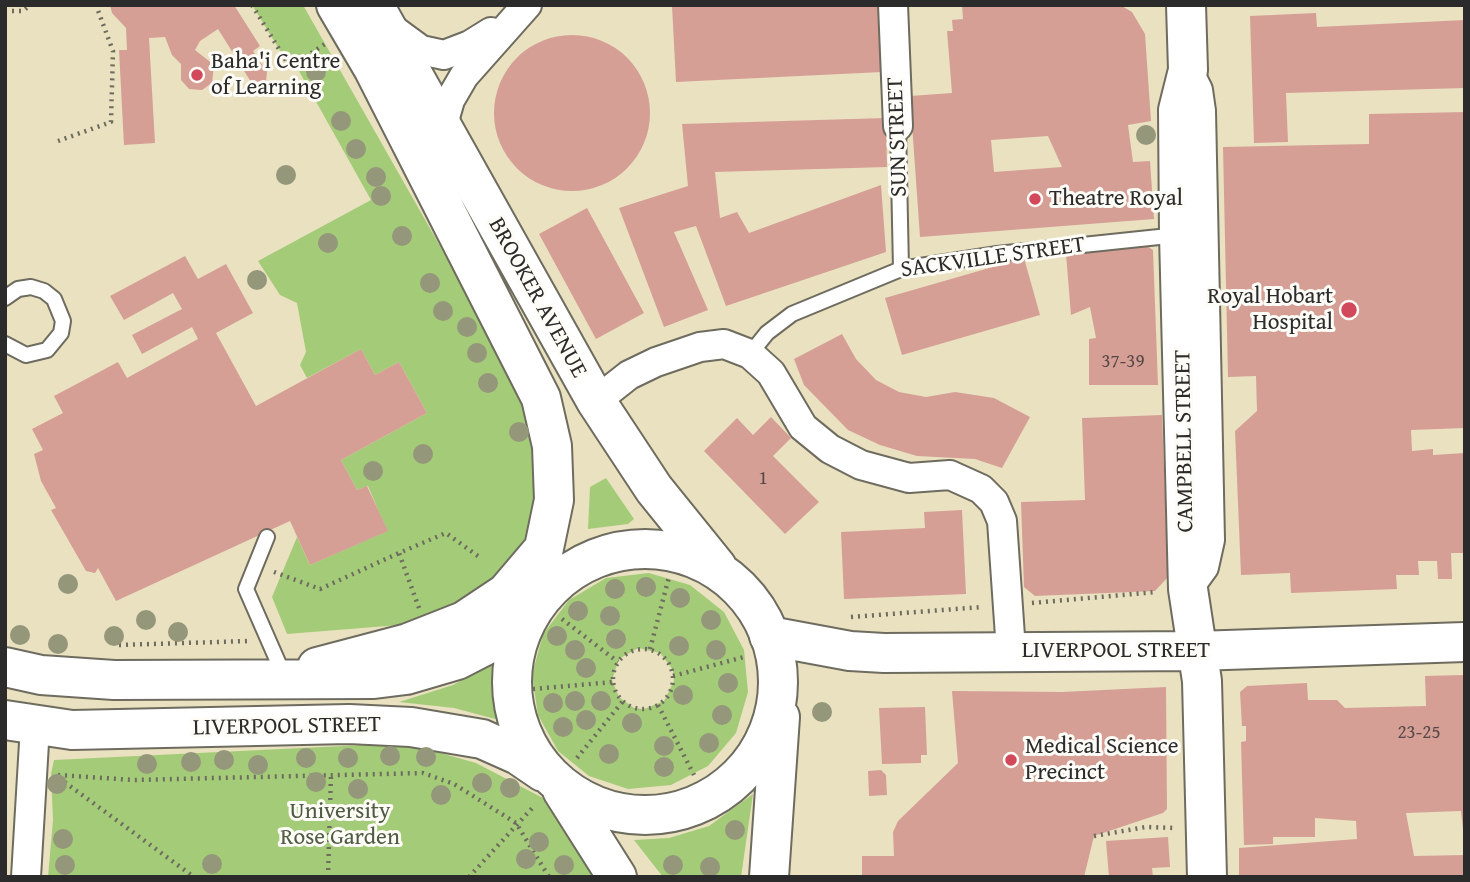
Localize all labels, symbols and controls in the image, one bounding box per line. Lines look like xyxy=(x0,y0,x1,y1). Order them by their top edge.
place label: Baha'i Centre of Learning xyxy=(211,48,340,102)
marker: Baha'i Centre of Learning xyxy=(189,67,205,83)
street label: SUN STREET xyxy=(882,77,914,197)
place label: Theatre Royal xyxy=(1049,185,1183,213)
marker: Theatre Royal xyxy=(1027,191,1043,207)
street label: BROOKER AVENUE xyxy=(482,213,592,383)
street label: SACKVILLE STREET xyxy=(899,231,1087,285)
place label: Royal Hobart Hospital xyxy=(1207,283,1333,337)
marker: Royal Hobart Hospital xyxy=(1339,300,1359,320)
street label: CAMPBELL STREET xyxy=(1170,349,1200,533)
house number: 37-39 xyxy=(1101,351,1145,373)
house number: 1 xyxy=(758,468,768,490)
street label: LIVERPOOL STREET xyxy=(1022,637,1210,665)
street label: LIVERPOOL STREET xyxy=(193,712,381,742)
house number: 23-25 xyxy=(1397,722,1441,744)
place label: Medical Science Precinct xyxy=(1025,733,1179,787)
marker: Medical Science Precinct xyxy=(1003,752,1019,768)
park label: University Rose Garden xyxy=(280,798,400,852)

